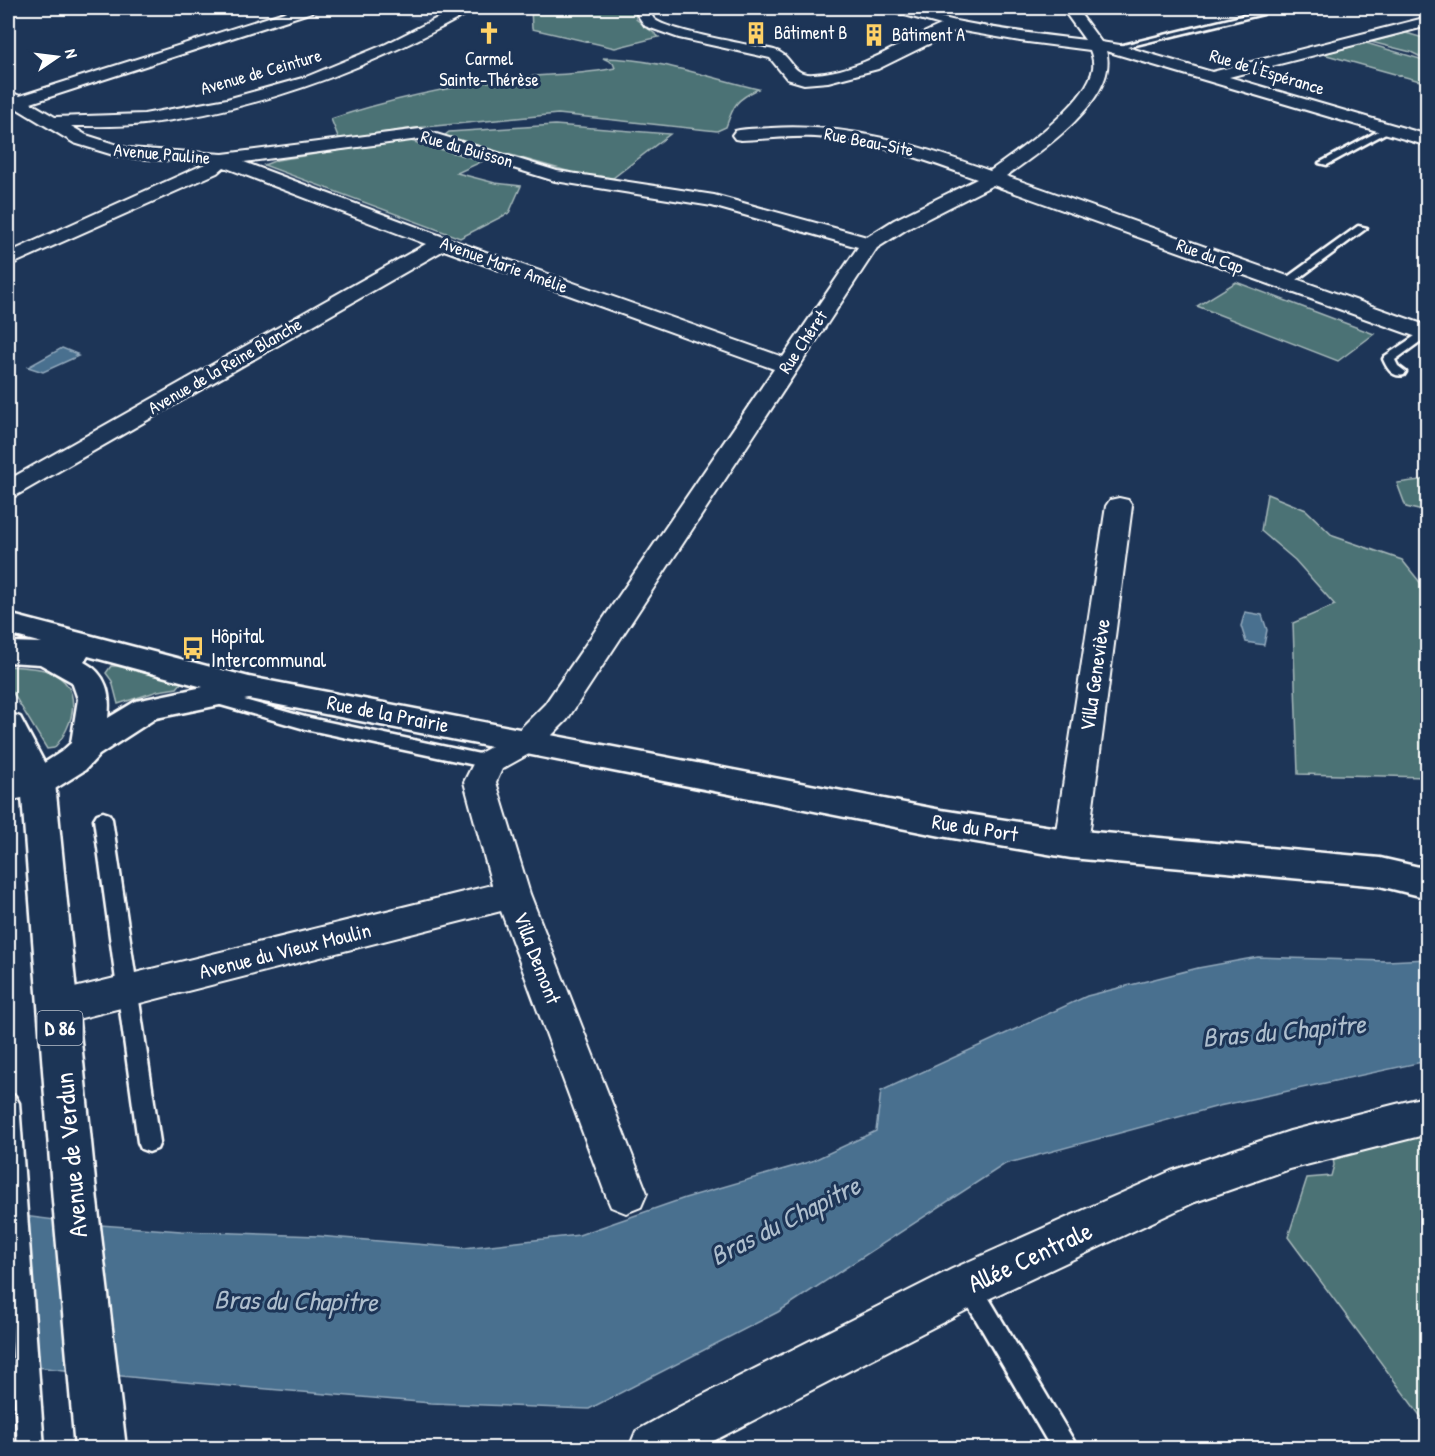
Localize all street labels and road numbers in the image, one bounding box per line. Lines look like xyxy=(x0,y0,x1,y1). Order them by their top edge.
street label: Avenue de Ceinture xyxy=(197,42,324,101)
street label: Rue de l'Espérance xyxy=(1207,42,1328,101)
street label: Rue Beau-Site xyxy=(822,121,916,162)
street label: Rue du Buisson xyxy=(418,123,516,174)
street label: Avenue Pauline xyxy=(113,137,211,170)
street label: Avenue Marie Amélie xyxy=(437,230,571,299)
street label: Rue du Cap xyxy=(1173,232,1247,279)
street label: Rue Chéret xyxy=(772,304,833,378)
street label: Avenue de la Reine Blanche xyxy=(143,311,306,420)
street label: Villa Geneviève xyxy=(1072,617,1117,733)
street label: Rue de la Prairie xyxy=(325,688,451,740)
street label: Rue du Port xyxy=(930,806,1021,849)
street label: Villa Demont xyxy=(507,908,569,1009)
street label: Avenue du Vieux Moulin xyxy=(196,915,374,986)
road number: D 86 xyxy=(38,1011,82,1045)
street label: Avenue de Verdun xyxy=(46,1071,95,1239)
street label: Allée Centrale xyxy=(962,1213,1098,1301)

